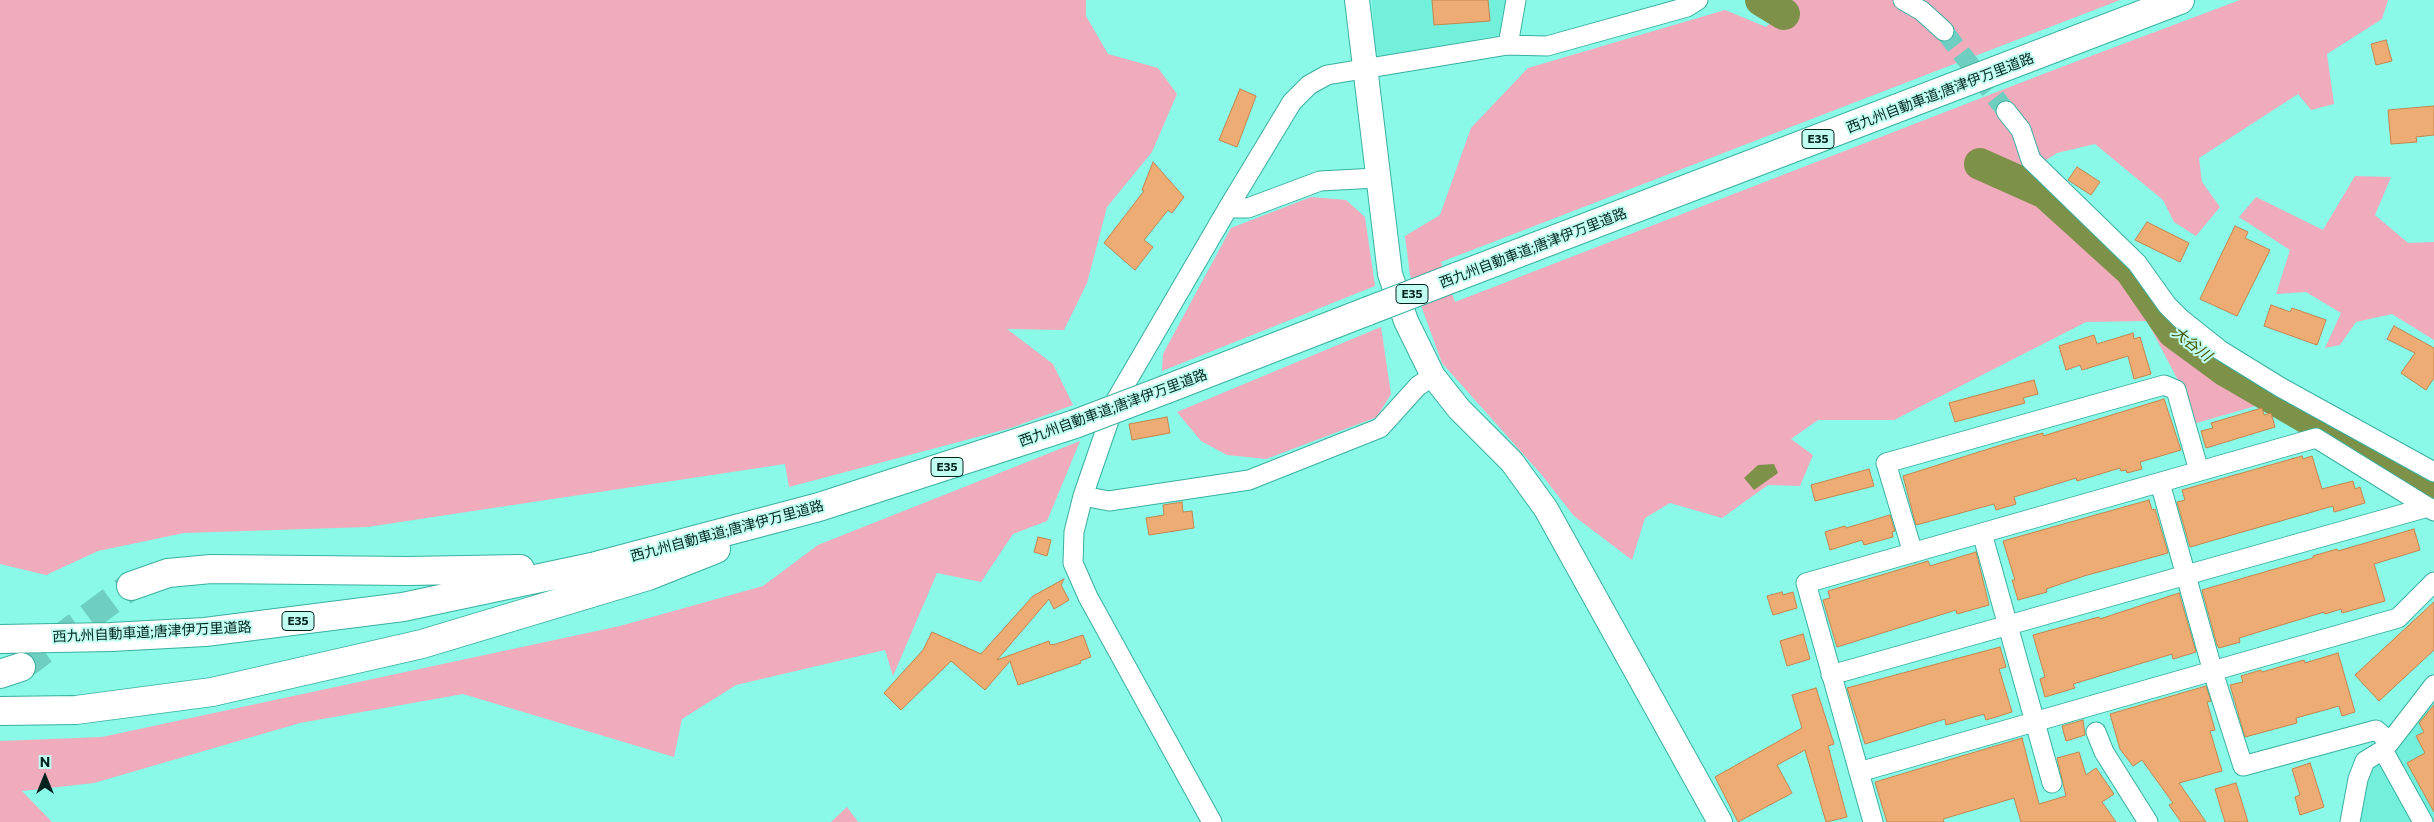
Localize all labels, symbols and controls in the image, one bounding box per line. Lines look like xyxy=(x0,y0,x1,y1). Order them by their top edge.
street label: 西九州自動車道;唐津伊万里道路 xyxy=(1844,49,2036,137)
road number: E35 xyxy=(1802,130,1834,148)
street label: 西九州自動車道;唐津伊万里道路 xyxy=(1437,204,1629,292)
road number: E35 xyxy=(1396,284,1428,304)
water label: 大谷川 xyxy=(2169,323,2215,365)
street label: 西九州自動車道;唐津伊万里道路 xyxy=(1016,366,1210,450)
road number: E35 xyxy=(931,458,963,477)
street label: 西九州自動車道;唐津伊万里道路 xyxy=(629,497,825,565)
road number: E35 xyxy=(282,612,314,630)
street label: 西九州自動車道;唐津伊万里道路 xyxy=(52,618,252,646)
north arrow xyxy=(20,752,70,802)
text: N xyxy=(40,753,50,770)

